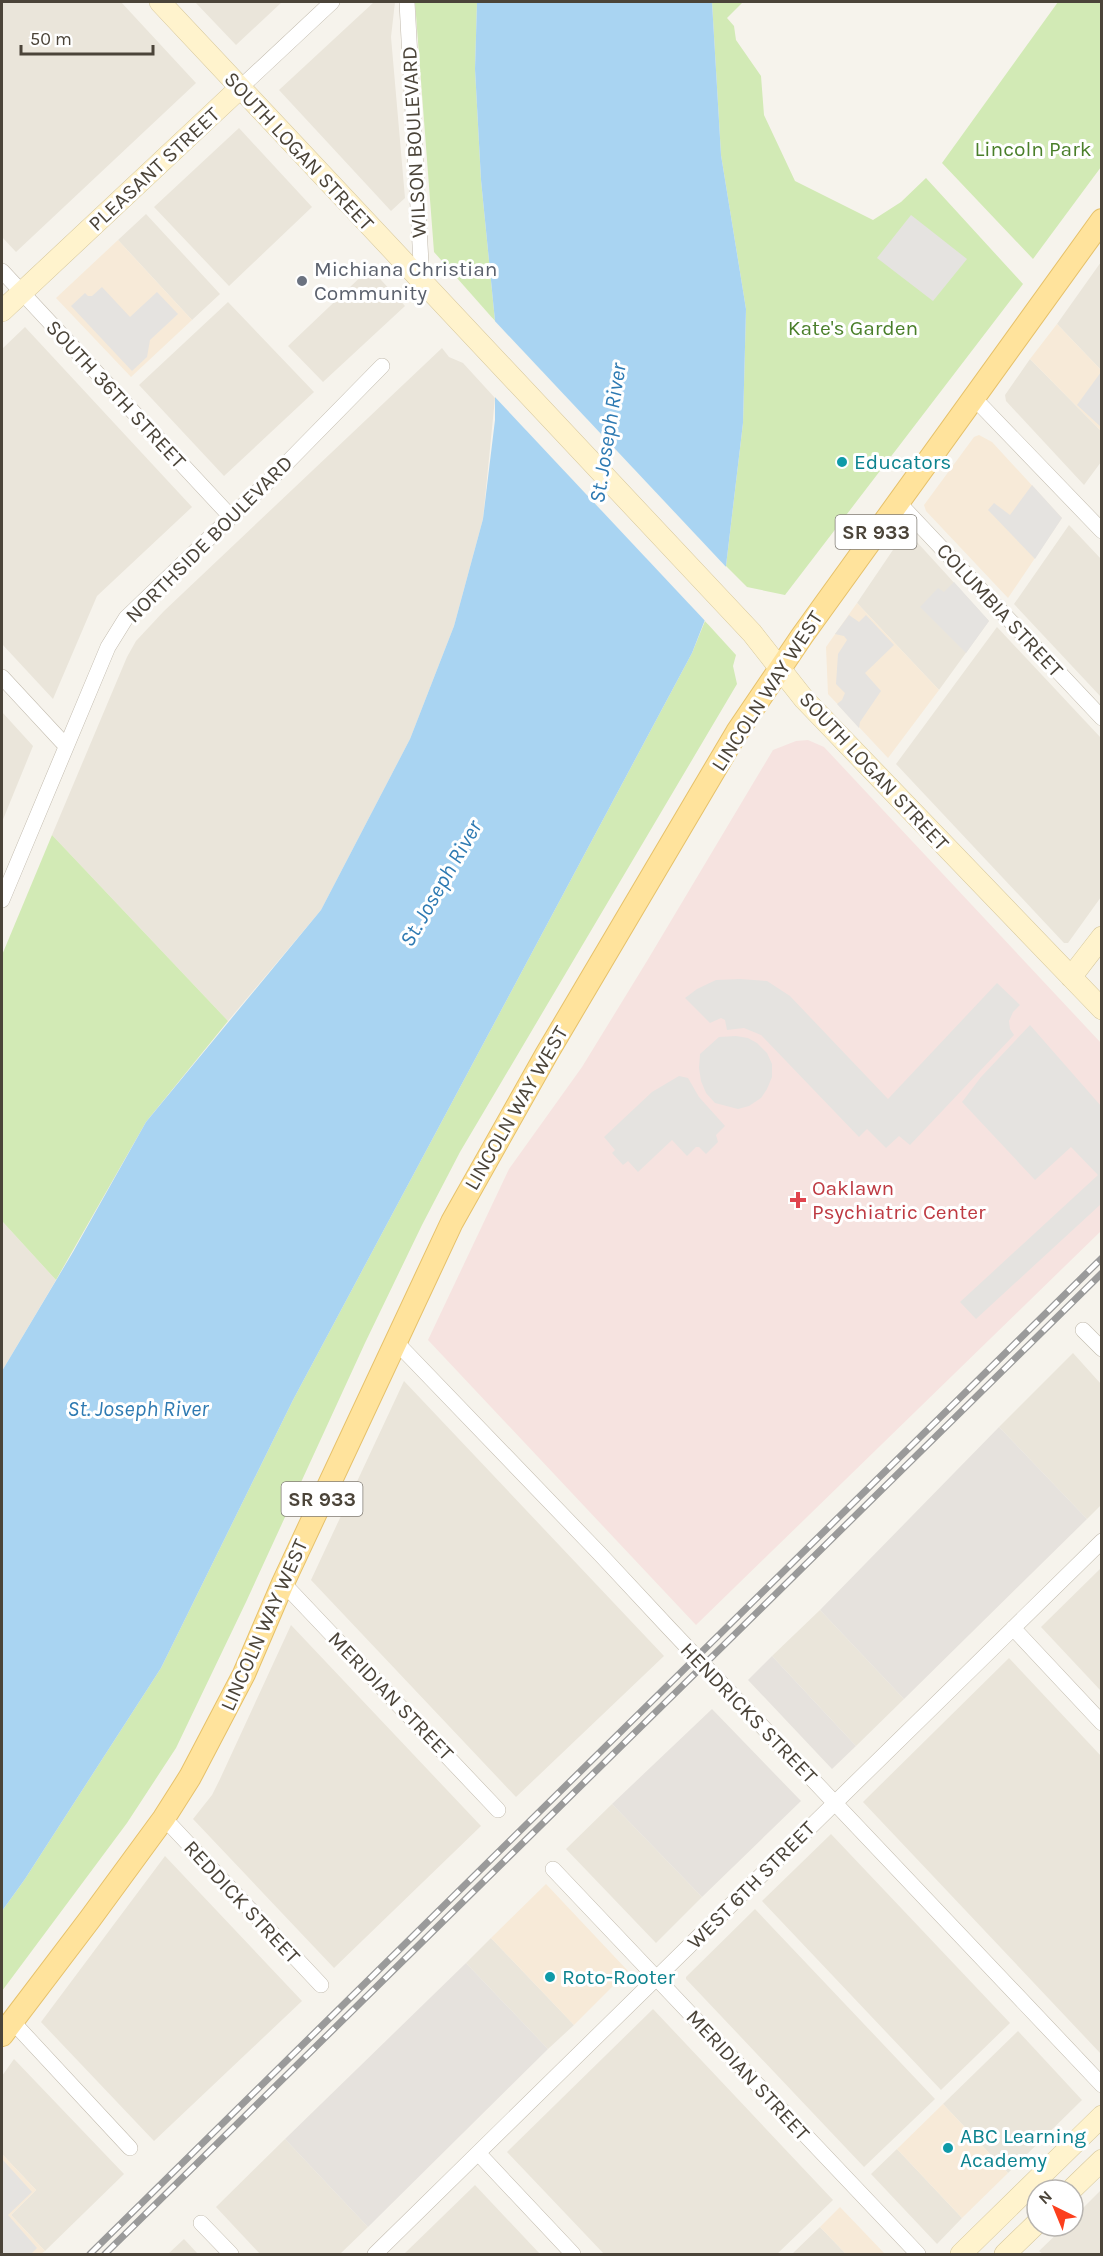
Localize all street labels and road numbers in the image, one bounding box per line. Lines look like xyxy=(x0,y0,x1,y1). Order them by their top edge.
street label: WILSON BOULEVARD xyxy=(397,46,431,238)
street label: SOUTH LOGAN STREET xyxy=(219,67,379,236)
street label: PLEASANT STREET xyxy=(84,102,225,236)
street label: SOUTH 36TH STREET xyxy=(41,315,191,473)
street label: NORTHSIDE BOULEVARD xyxy=(120,450,298,628)
road number: SR 933 xyxy=(836,515,916,549)
street label: COLUMBIA STREET xyxy=(932,538,1068,682)
street label: LINCOLN WAY WEST xyxy=(706,606,828,775)
street label: SOUTH LOGAN STREET xyxy=(794,687,954,856)
street label: LINCOLN WAY WEST xyxy=(459,1021,573,1194)
road number: SR 933 xyxy=(282,1482,362,1516)
street label: LINCOLN WAY WEST xyxy=(215,1535,313,1715)
street label: MERIDIAN STREET xyxy=(323,1627,459,1766)
street label: HENDRICKS STREET xyxy=(676,1638,823,1789)
street label: WEST 6TH STREET xyxy=(682,1816,820,1954)
street label: REDDICK STREET xyxy=(179,1836,305,1969)
street label: MERIDIAN STREET xyxy=(681,2005,815,2146)

